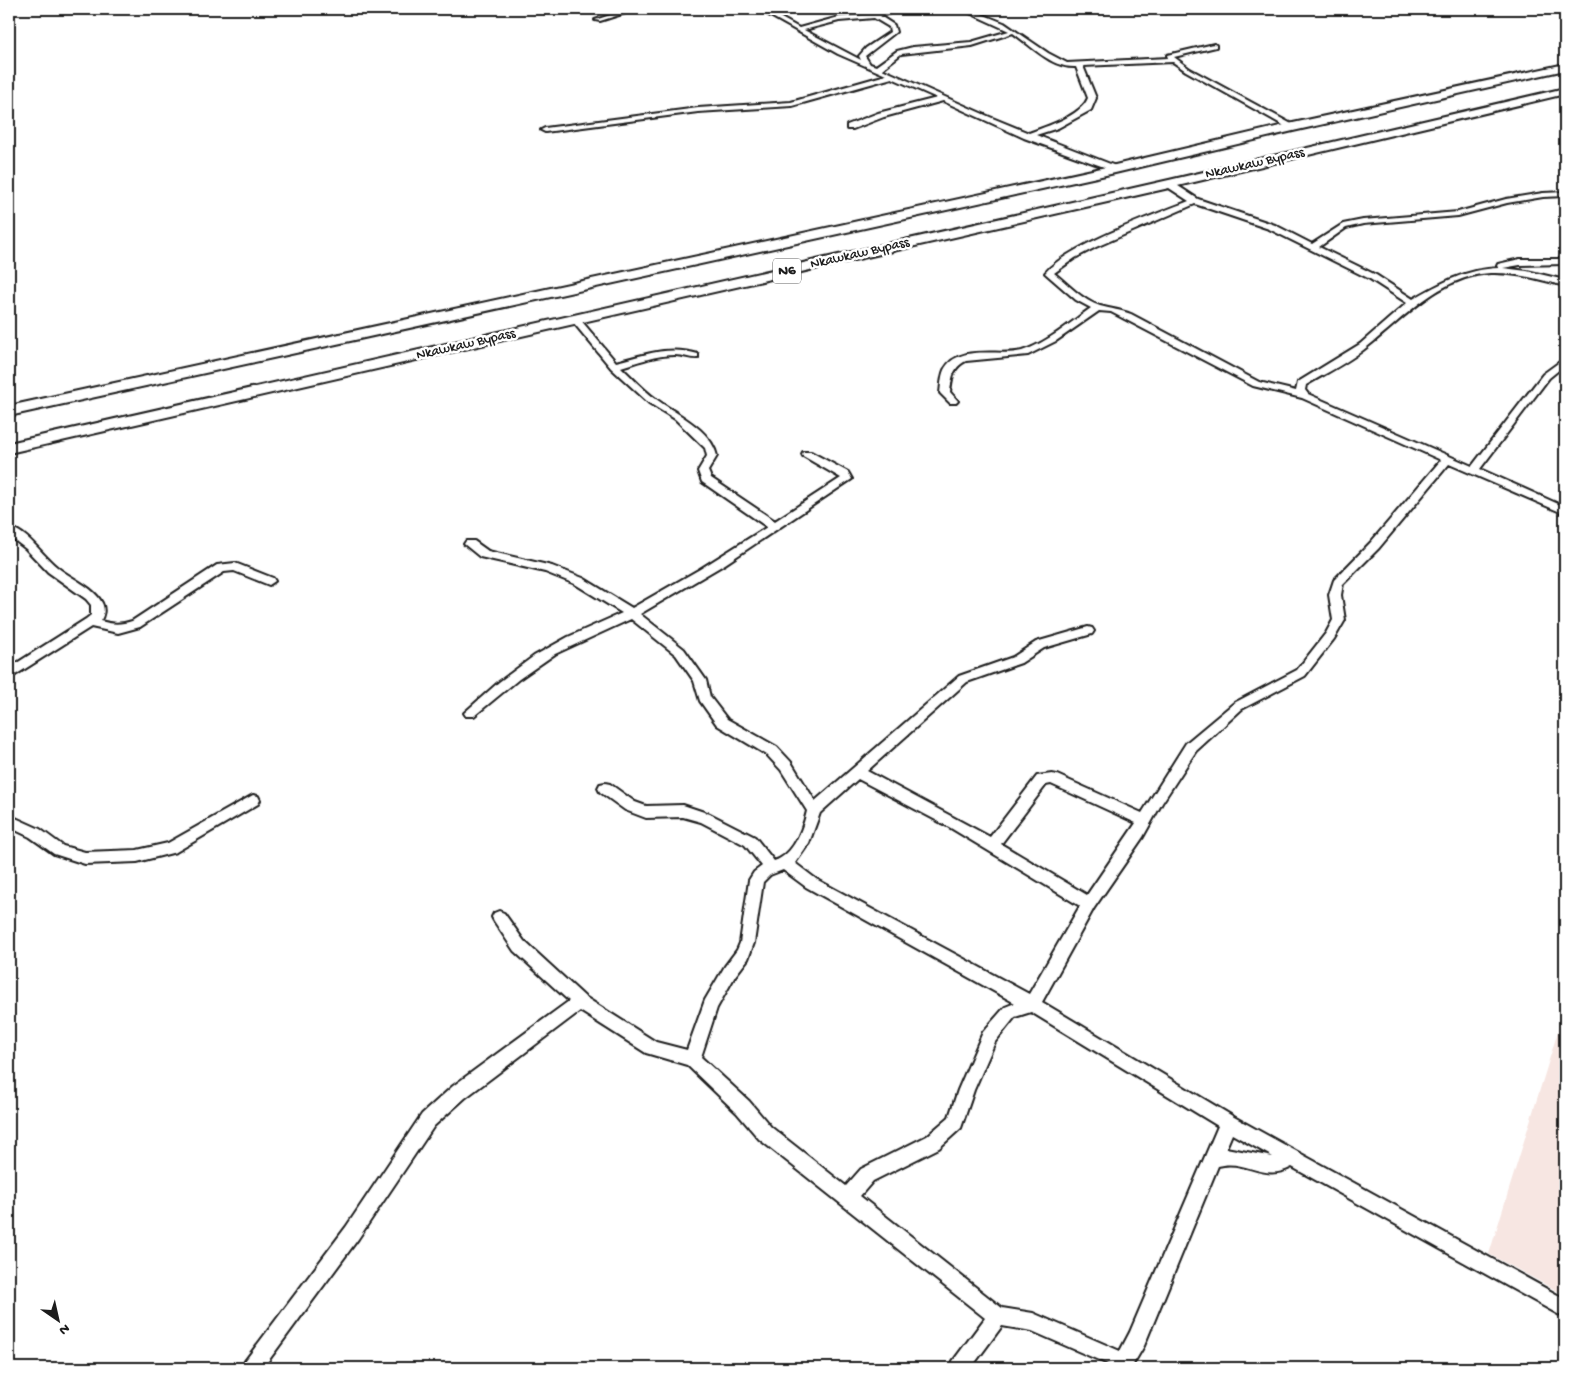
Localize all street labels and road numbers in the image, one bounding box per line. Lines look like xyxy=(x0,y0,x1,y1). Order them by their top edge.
street label: Nkawkaw Bypass xyxy=(1204,144,1307,184)
street label: Nkawkaw Bypass xyxy=(809,234,912,274)
road number: N6 xyxy=(773,258,801,284)
street label: Nkawkaw Bypass xyxy=(415,325,518,365)

